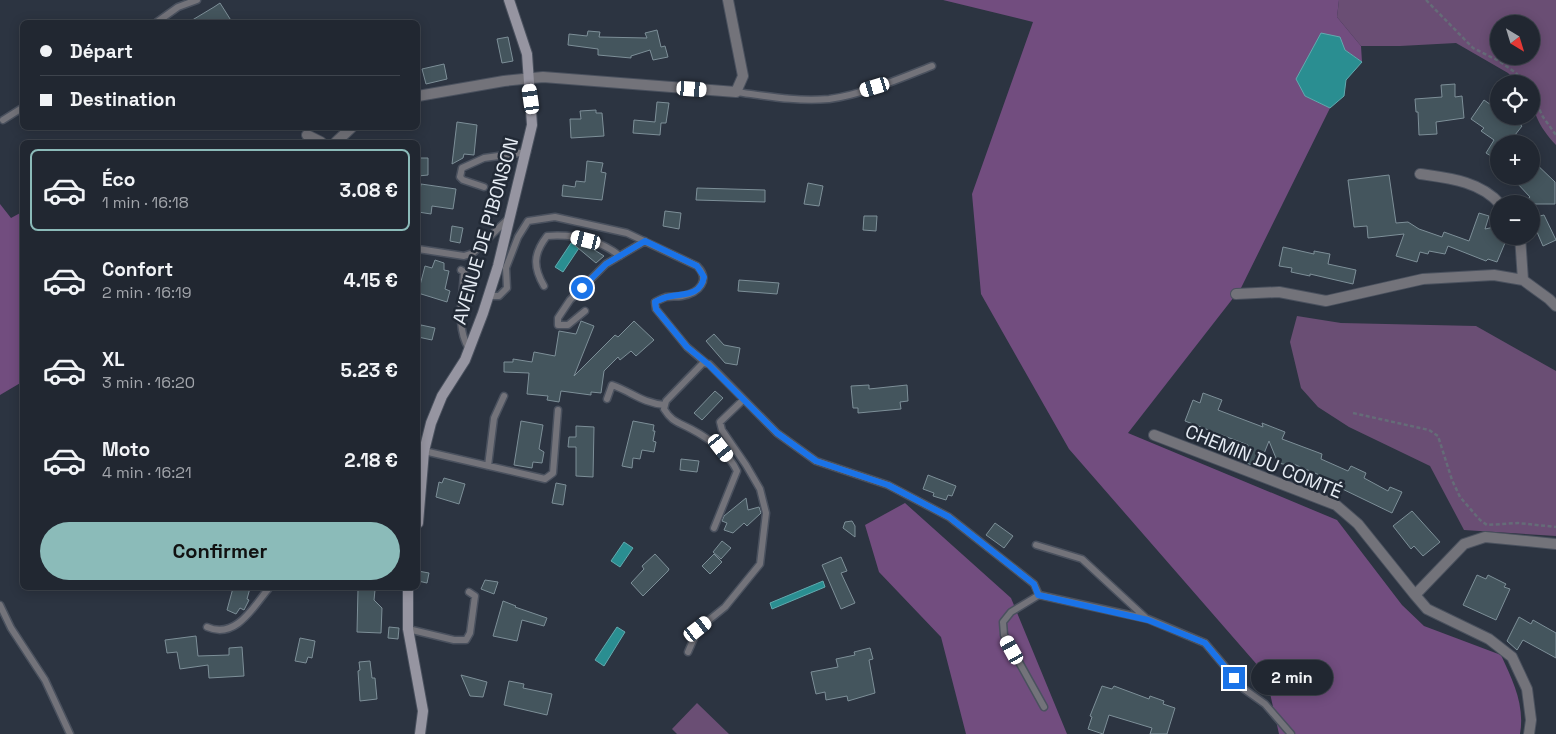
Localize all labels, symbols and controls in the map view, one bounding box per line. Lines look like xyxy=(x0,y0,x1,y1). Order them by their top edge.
north arrow xyxy=(1490,15,1540,65)
map controls xyxy=(1490,15,1540,245)
text: Départ xyxy=(70,39,133,64)
car xyxy=(858,75,891,99)
button: locate xyxy=(1490,75,1540,125)
car xyxy=(676,80,707,98)
car xyxy=(521,83,540,115)
text: Destination xyxy=(70,87,176,112)
street label: AVENUE DE PIBONSON xyxy=(447,135,524,328)
button: + xyxy=(1490,135,1540,185)
text: Éco xyxy=(102,167,135,192)
icon: car xyxy=(42,168,87,213)
text: 3.08 € xyxy=(340,178,398,203)
text: 1 min · 16:18 xyxy=(102,192,189,213)
button: − xyxy=(1490,195,1540,245)
car xyxy=(569,229,602,251)
text: Confort xyxy=(102,257,173,282)
icon: car xyxy=(42,258,87,303)
text: 4.15 € xyxy=(344,268,398,293)
route start xyxy=(571,277,593,299)
text: 2 min · 16:19 xyxy=(102,282,191,303)
text: XL xyxy=(102,347,125,372)
icon: car xyxy=(42,348,87,393)
text: 5.23 € xyxy=(340,358,398,383)
text: 3 min · 16:20 xyxy=(102,372,195,393)
street label: CHEMIN DU COMTÉ xyxy=(1182,419,1346,504)
car xyxy=(705,432,736,464)
text: Moto xyxy=(102,437,150,462)
icon: car xyxy=(42,438,87,483)
text: 2.18 € xyxy=(344,448,398,473)
text: 4 min · 16:21 xyxy=(102,462,192,483)
button: Confirmer xyxy=(40,522,400,580)
car xyxy=(681,614,714,644)
car xyxy=(998,633,1025,667)
callout: 2 min xyxy=(1252,660,1334,696)
route end xyxy=(1223,667,1245,689)
text: 2 min xyxy=(1271,667,1313,688)

